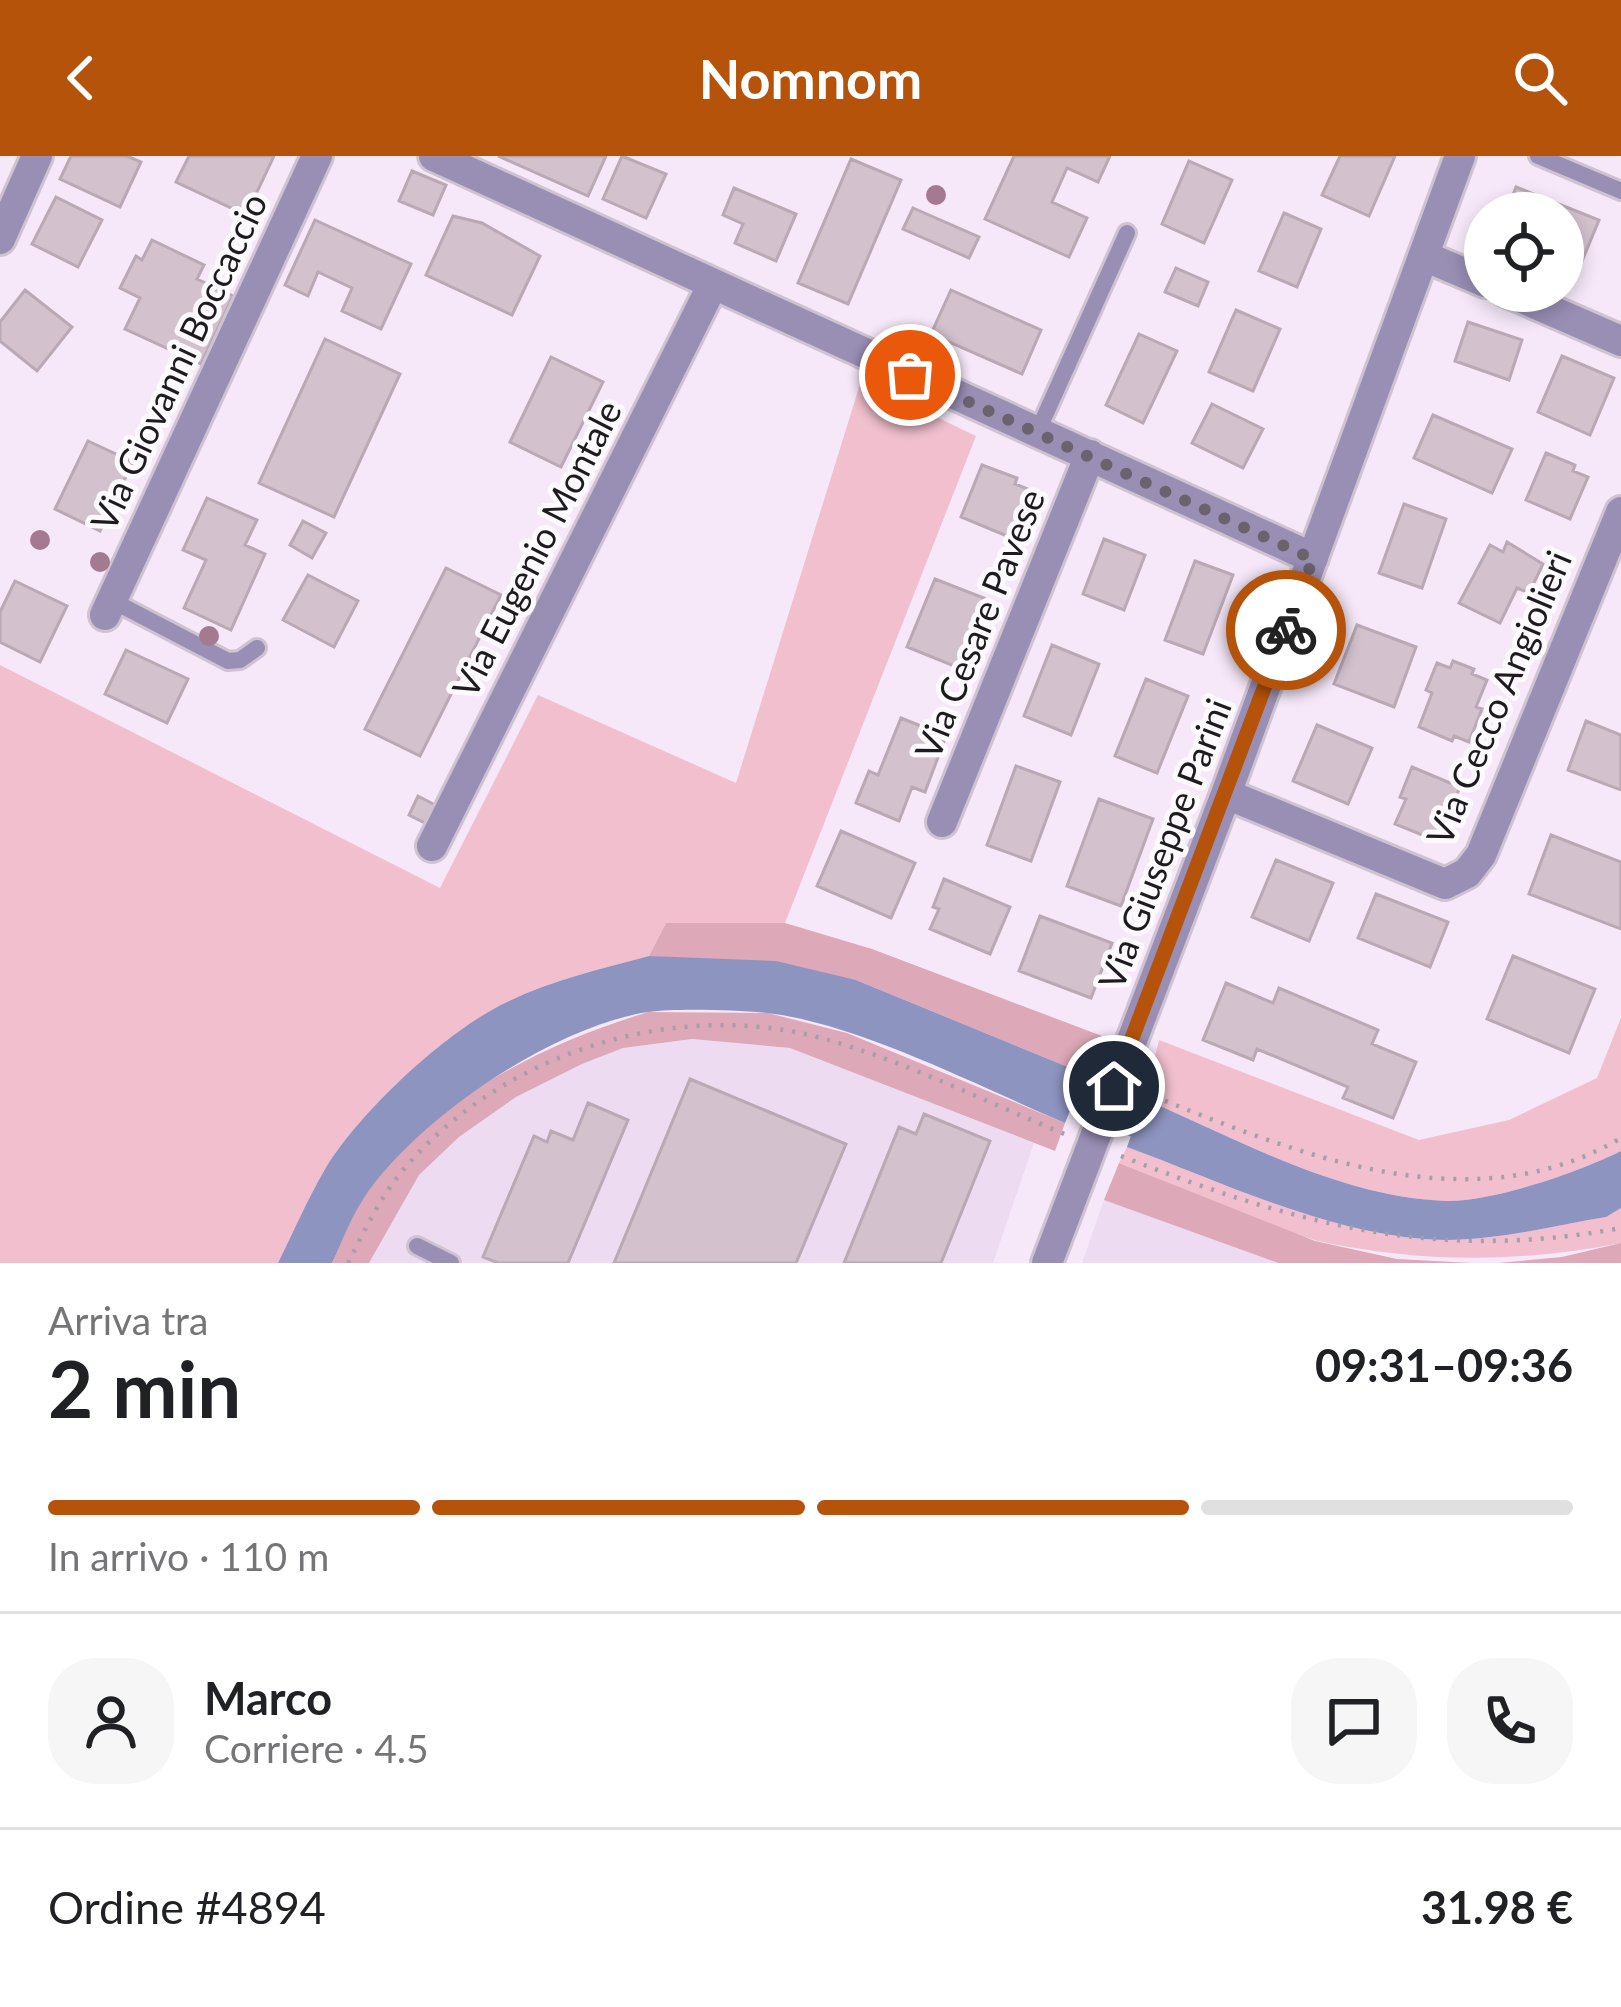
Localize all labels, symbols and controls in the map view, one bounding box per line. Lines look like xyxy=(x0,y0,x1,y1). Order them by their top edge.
icon: back xyxy=(48,45,114,111)
icon: search xyxy=(1507,45,1573,111)
text: Nomnom xyxy=(699,46,922,111)
street label: Via Giovanni Boccaccio xyxy=(81,186,276,537)
map controls xyxy=(1464,192,1584,312)
button: locate xyxy=(1464,192,1584,312)
pin xyxy=(859,324,961,426)
icon: bag xyxy=(877,342,943,408)
street label: Via Eugenio Montale xyxy=(442,393,630,704)
street label: Via Cesare Pavese xyxy=(905,482,1053,765)
street label: Via Cecco Angiolieri xyxy=(1416,544,1580,851)
courier xyxy=(1226,570,1346,690)
icon: bike xyxy=(1253,597,1319,663)
street label: Via Giuseppe Parini xyxy=(1088,692,1240,995)
pin xyxy=(1063,1035,1165,1137)
icon: home xyxy=(1081,1053,1147,1119)
text: Arriva tra xyxy=(48,1297,208,1343)
text: 09:31–09:36 xyxy=(1315,1338,1573,1392)
text: 2 min xyxy=(48,1341,241,1435)
text: In arrivo · 110 m xyxy=(48,1533,329,1579)
button: person xyxy=(48,1658,174,1784)
button: chat xyxy=(1291,1658,1417,1784)
button: phone xyxy=(1447,1658,1573,1784)
text: Marco xyxy=(204,1671,332,1725)
text: Corriere · 4.5 xyxy=(204,1725,429,1771)
text: Ordine #4894 xyxy=(48,1880,326,1934)
text: 31.98 € xyxy=(1421,1880,1573,1934)

